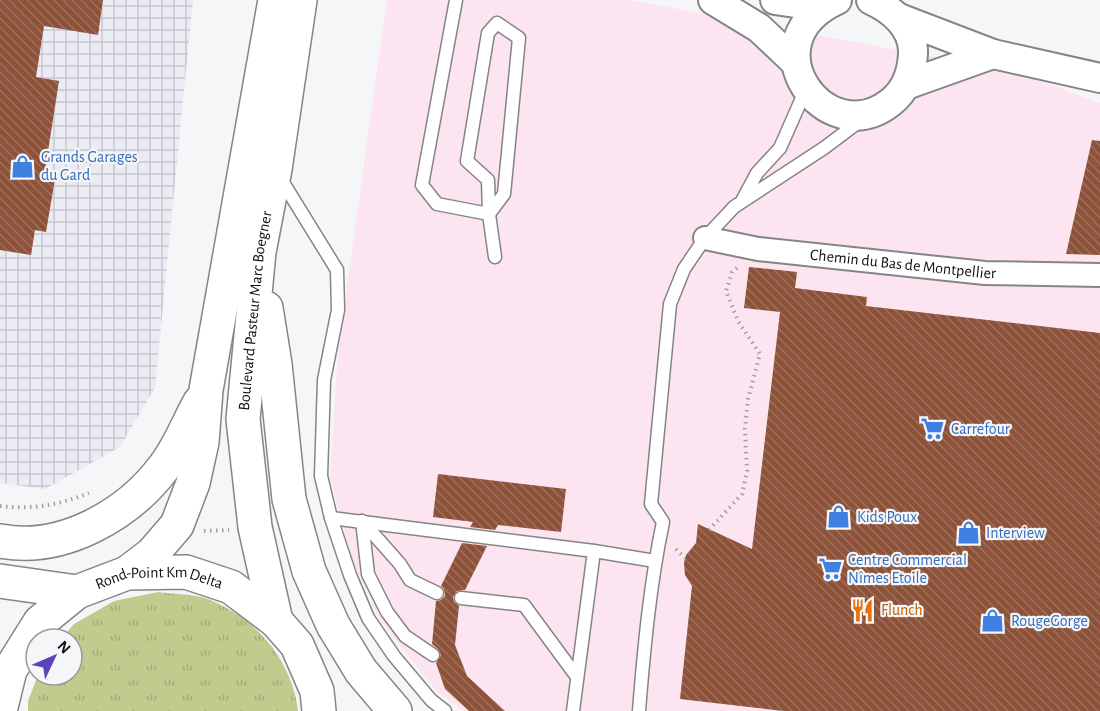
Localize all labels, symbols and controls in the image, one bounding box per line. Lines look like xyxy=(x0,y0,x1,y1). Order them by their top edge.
place label: Grands Garages du Gard xyxy=(41,149,138,183)
shop icon: Grands Garages du Gard xyxy=(10,153,36,179)
street label: Boulevard Pasteur Marc Boegner xyxy=(236,209,275,411)
street label: Chemin du Bas de Montpellier xyxy=(809,247,997,281)
supermarket icon: Carrefour xyxy=(920,416,946,442)
place label: Carrefour xyxy=(951,421,1011,437)
shop icon: Kids Poux xyxy=(826,504,852,530)
place label: Kids Poux xyxy=(857,509,917,525)
shop icon: Interview xyxy=(955,520,981,546)
place label: Interview xyxy=(986,525,1045,541)
place label: Centre Commercial Nîmes Etoile xyxy=(848,552,967,586)
supermarket icon: Centre Commercial Nîmes Etoile xyxy=(817,556,843,582)
street label: Rond-Point Km Delta xyxy=(93,564,225,592)
restaurant icon: Flunch xyxy=(850,597,876,623)
place label: Flunch xyxy=(881,602,923,618)
shop icon: RougeGorge xyxy=(980,608,1006,634)
place label: RougeGorge xyxy=(1011,613,1088,629)
north arrow xyxy=(24,627,84,687)
text: N xyxy=(54,638,74,657)

